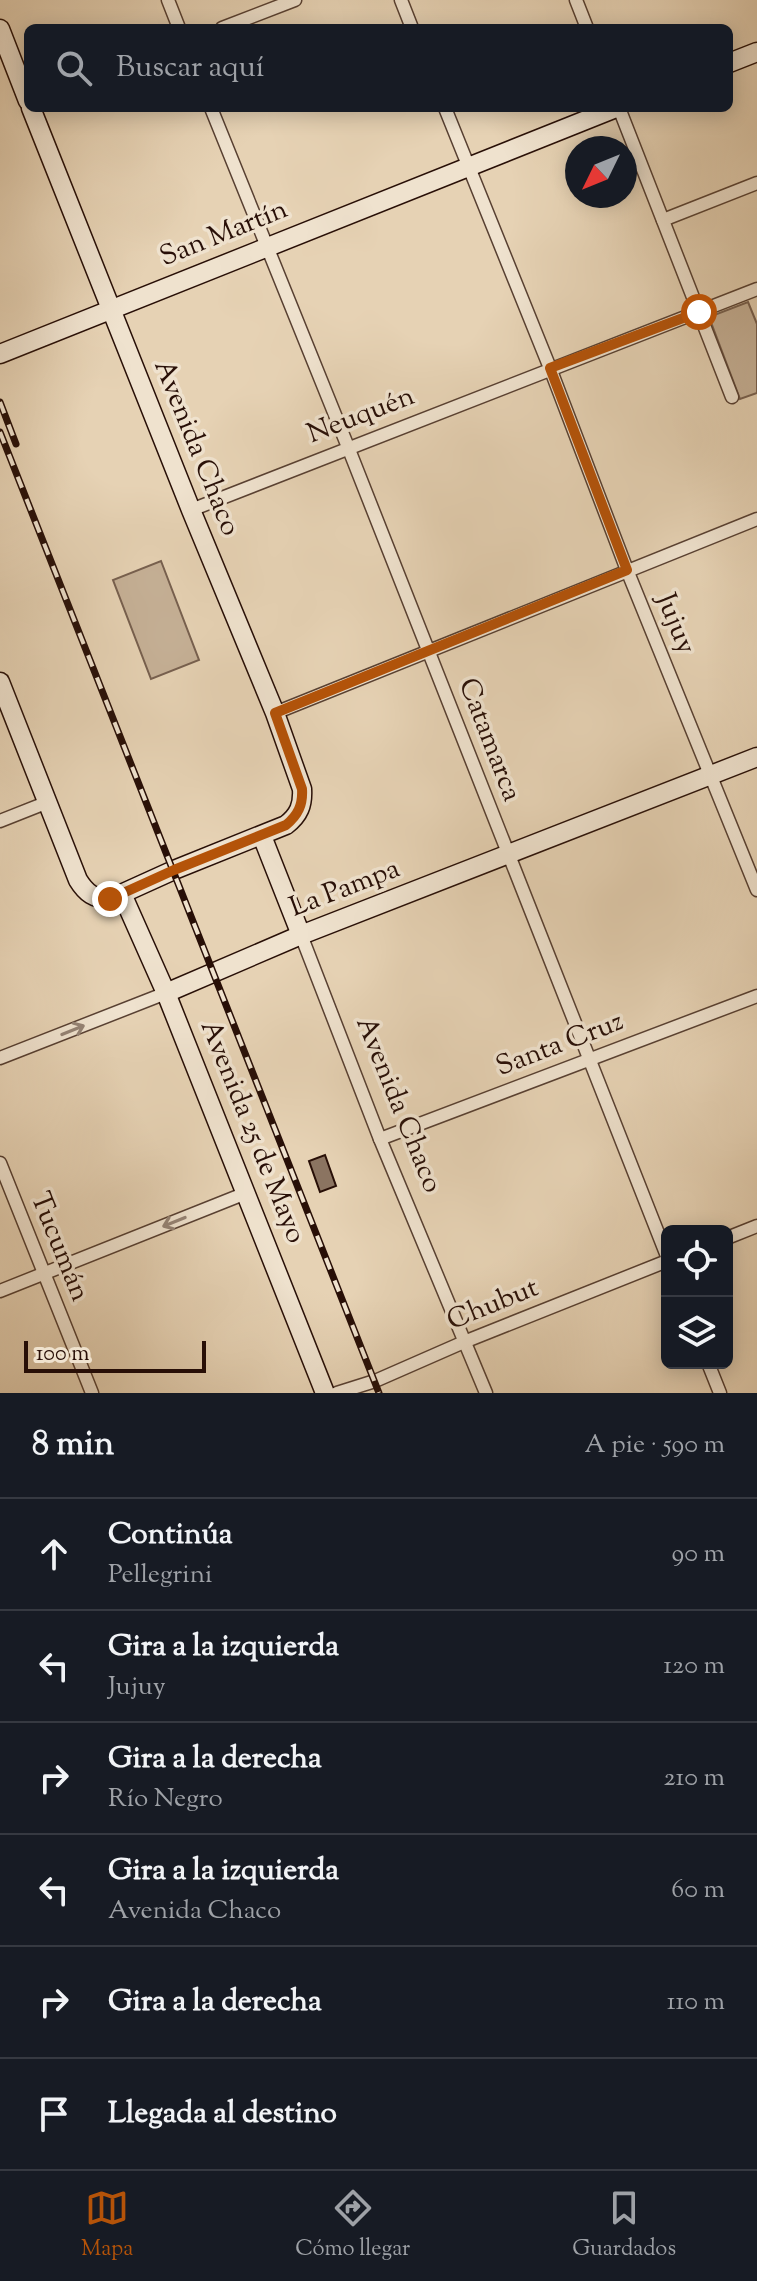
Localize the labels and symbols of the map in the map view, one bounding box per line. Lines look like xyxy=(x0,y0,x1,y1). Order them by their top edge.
north arrow xyxy=(565,136,637,208)
street label: San Martín xyxy=(154,190,294,278)
route start xyxy=(681,294,717,330)
street label: Avenida Chaco xyxy=(142,354,250,542)
street label: Neuquén xyxy=(301,377,421,455)
street label: Jujuy xyxy=(644,586,705,660)
street label: Catamarca xyxy=(447,673,531,807)
street label: La Pampa xyxy=(284,850,406,928)
route end xyxy=(92,881,128,917)
street label: Santa Cruz xyxy=(490,1002,630,1088)
street label: Avenida Chaco xyxy=(344,1011,452,1199)
street label: Avenida 25 de Mayo xyxy=(189,1014,315,1250)
one-way arrow xyxy=(60,1021,85,1036)
street label: Tucumán xyxy=(19,1186,99,1308)
one-way arrow xyxy=(162,1215,187,1230)
street label: Chubut xyxy=(441,1268,545,1341)
scale bar xyxy=(24,1337,206,1373)

